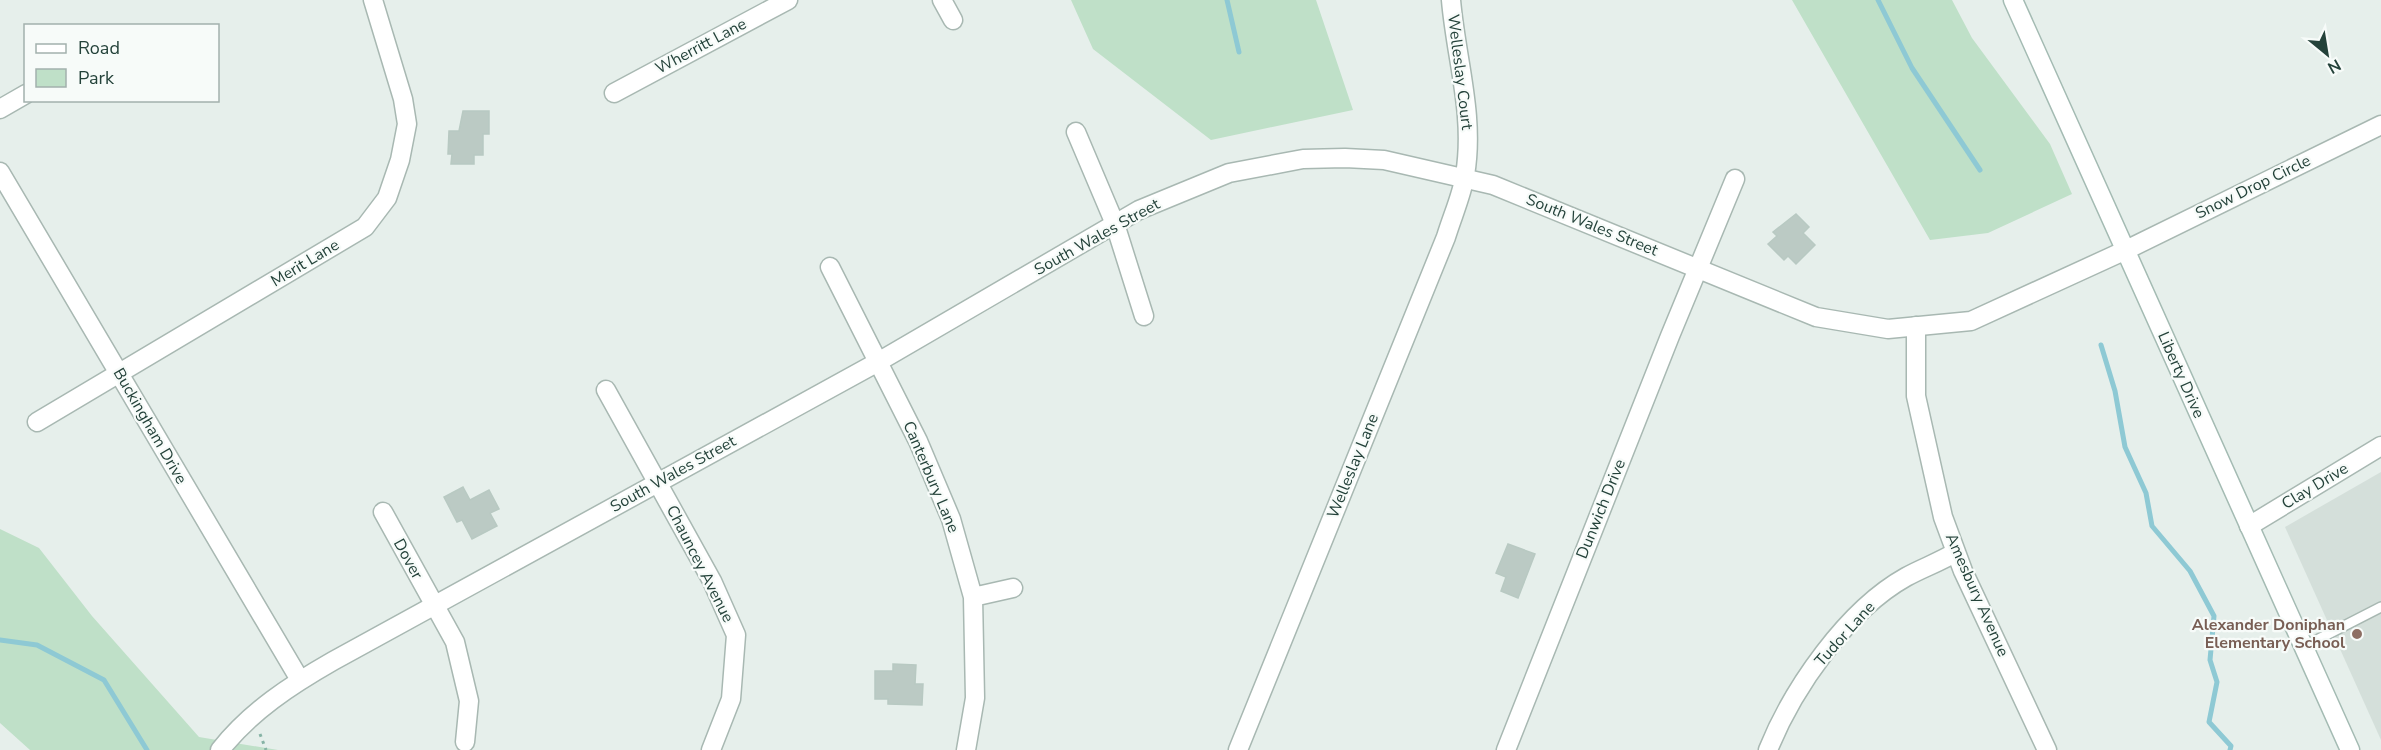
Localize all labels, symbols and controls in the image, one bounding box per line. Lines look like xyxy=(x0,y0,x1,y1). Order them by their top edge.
street label: Wherritt Lane xyxy=(652,13,750,79)
street label: Welleslay Court xyxy=(1442,13,1478,131)
legend xyxy=(24,24,219,102)
north arrow xyxy=(2297,24,2357,84)
text: Road xyxy=(78,36,120,60)
text: N xyxy=(2323,54,2345,79)
text: Park xyxy=(78,66,115,90)
street label: Snow Drop Circle xyxy=(2192,150,2314,224)
street label: South Wales Street xyxy=(1523,189,1662,262)
street label: South Wales Street xyxy=(1030,193,1164,281)
street label: Merit Lane xyxy=(267,234,343,292)
street label: Liberty Drive xyxy=(2152,328,2210,422)
street label: Buckingham Drive xyxy=(108,364,192,488)
street label: Welleslay Lane xyxy=(1322,410,1384,522)
street label: Canterbury Lane xyxy=(898,418,964,536)
street label: South Wales Street xyxy=(606,430,740,518)
street label: Dunwich Drive xyxy=(1571,456,1631,562)
street label: Clay Drive xyxy=(2278,457,2352,515)
street label: Chauncey Avenue xyxy=(661,502,739,626)
street label: Amesbury Avenue xyxy=(1940,530,2014,660)
street label: Dover xyxy=(388,535,428,583)
street label: Tudor Lane xyxy=(1810,597,1880,671)
place label: Alexander Doniphan Elementary School xyxy=(2192,614,2345,654)
marker: Alexander Doniphan Elementary School xyxy=(2350,627,2364,641)

